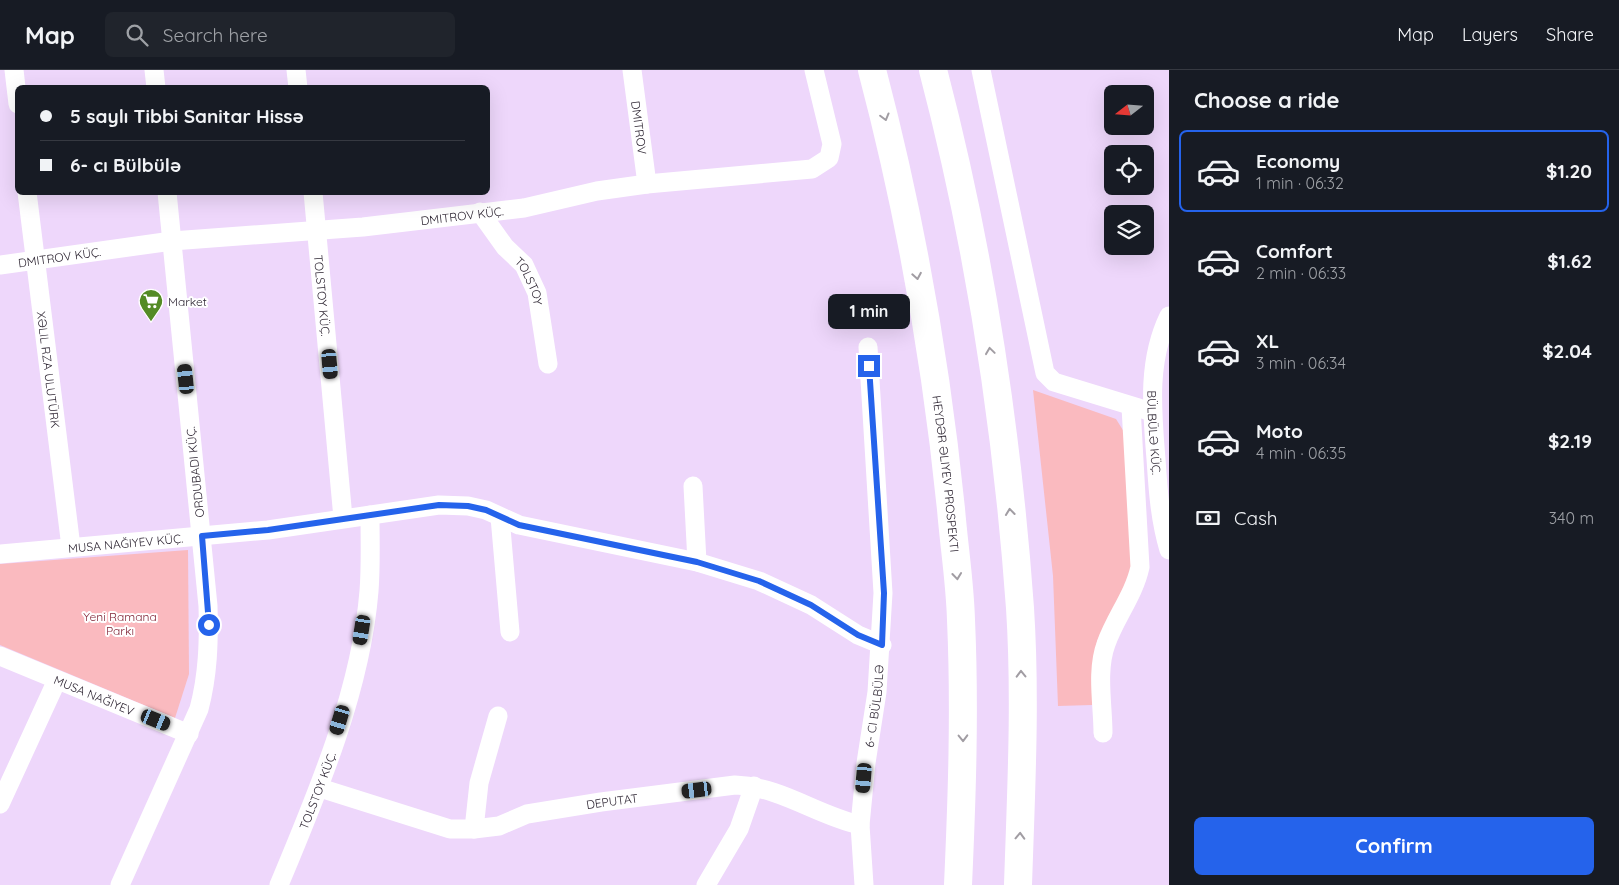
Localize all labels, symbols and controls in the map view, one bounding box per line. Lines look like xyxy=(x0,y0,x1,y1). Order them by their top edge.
search box xyxy=(105,12,455,57)
text: Map xyxy=(25,20,75,50)
icon: search xyxy=(123,21,151,49)
text: Search here xyxy=(163,23,268,47)
text: Map xyxy=(1397,23,1434,46)
text: Layers xyxy=(1462,23,1518,46)
text: Share xyxy=(1546,23,1594,46)
north arrow xyxy=(1104,85,1154,135)
map controls xyxy=(1104,85,1154,255)
text: Choose a ride xyxy=(1194,86,1339,114)
street label: DMITROV xyxy=(629,100,651,155)
text: 5 saylı Tibbi Sanitar Hissə xyxy=(70,104,304,128)
one-way arrow xyxy=(879,113,889,121)
button: locate xyxy=(1104,145,1154,195)
icon: car xyxy=(1196,149,1241,194)
text: Economy xyxy=(1256,149,1340,173)
text: 6- cı Bülbülə xyxy=(70,153,181,177)
text: $1.20 xyxy=(1546,159,1592,183)
text: 1 min · 06:32 xyxy=(1256,173,1344,193)
street label: DMITROV KÜÇ. xyxy=(420,203,505,228)
button: layers xyxy=(1104,205,1154,255)
icon: car xyxy=(1196,239,1241,284)
text: Comfort xyxy=(1256,239,1333,263)
street label: DMITROV KÜÇ. xyxy=(17,244,102,270)
text: $1.62 xyxy=(1547,249,1592,273)
street label: TOLSTOY xyxy=(512,253,546,306)
street label: TOLSTOY KÜÇ. xyxy=(311,254,334,337)
text: 2 min · 06:33 xyxy=(1256,263,1346,283)
one-way arrow xyxy=(912,272,922,281)
supermarket icon: Market xyxy=(138,288,164,322)
place label: Market xyxy=(168,294,207,309)
callout: 1 min xyxy=(828,294,910,328)
text: 1 min xyxy=(850,301,888,321)
street label: XƏLIL RZA ULUTÜRK xyxy=(34,310,64,429)
icon: car xyxy=(1196,329,1241,374)
text: XL xyxy=(1256,329,1279,353)
text: $2.04 xyxy=(1542,339,1592,363)
one-way arrow xyxy=(986,346,996,355)
car xyxy=(321,348,338,380)
text: 3 min · 06:34 xyxy=(1256,353,1346,373)
route end xyxy=(858,355,880,377)
car xyxy=(176,363,195,395)
street label: BÜLBÜLƏ KÜÇ. xyxy=(1145,390,1165,475)
street label: HEYDƏR ƏLIYEV PROSPEKTI xyxy=(930,394,963,553)
icon: car xyxy=(1196,419,1241,464)
text: Moto xyxy=(1256,419,1303,443)
street label: ORDUBADI KÜÇ. xyxy=(183,426,207,518)
text: $2.19 xyxy=(1548,429,1592,453)
text: 4 min · 06:35 xyxy=(1256,443,1346,463)
icon: cash xyxy=(1194,504,1222,532)
text: Cash xyxy=(1234,506,1278,530)
one-way arrow xyxy=(1005,508,1016,516)
text: 340 m xyxy=(1549,508,1594,528)
street label: MUSA NAĞIYEV KÜÇ. xyxy=(67,530,184,555)
one-way arrow xyxy=(951,572,962,580)
park label: Yeni Ramana Parkı xyxy=(83,609,157,638)
route start xyxy=(198,614,220,636)
car xyxy=(352,614,371,646)
street label: 6- CI BÜLBÜLƏ xyxy=(861,664,886,748)
one-way arrow xyxy=(1016,670,1026,678)
street label: MUSA NAĞIYEV xyxy=(52,672,137,718)
car xyxy=(328,703,351,737)
car xyxy=(139,707,172,733)
one-way arrow xyxy=(958,735,969,743)
street label: TOLSTOY KÜÇ. xyxy=(295,750,339,831)
car xyxy=(855,762,872,794)
car xyxy=(681,781,712,799)
street label: DEPUTAT xyxy=(585,790,639,812)
button: Confirm xyxy=(1194,817,1594,875)
one-way arrow xyxy=(1014,832,1025,840)

